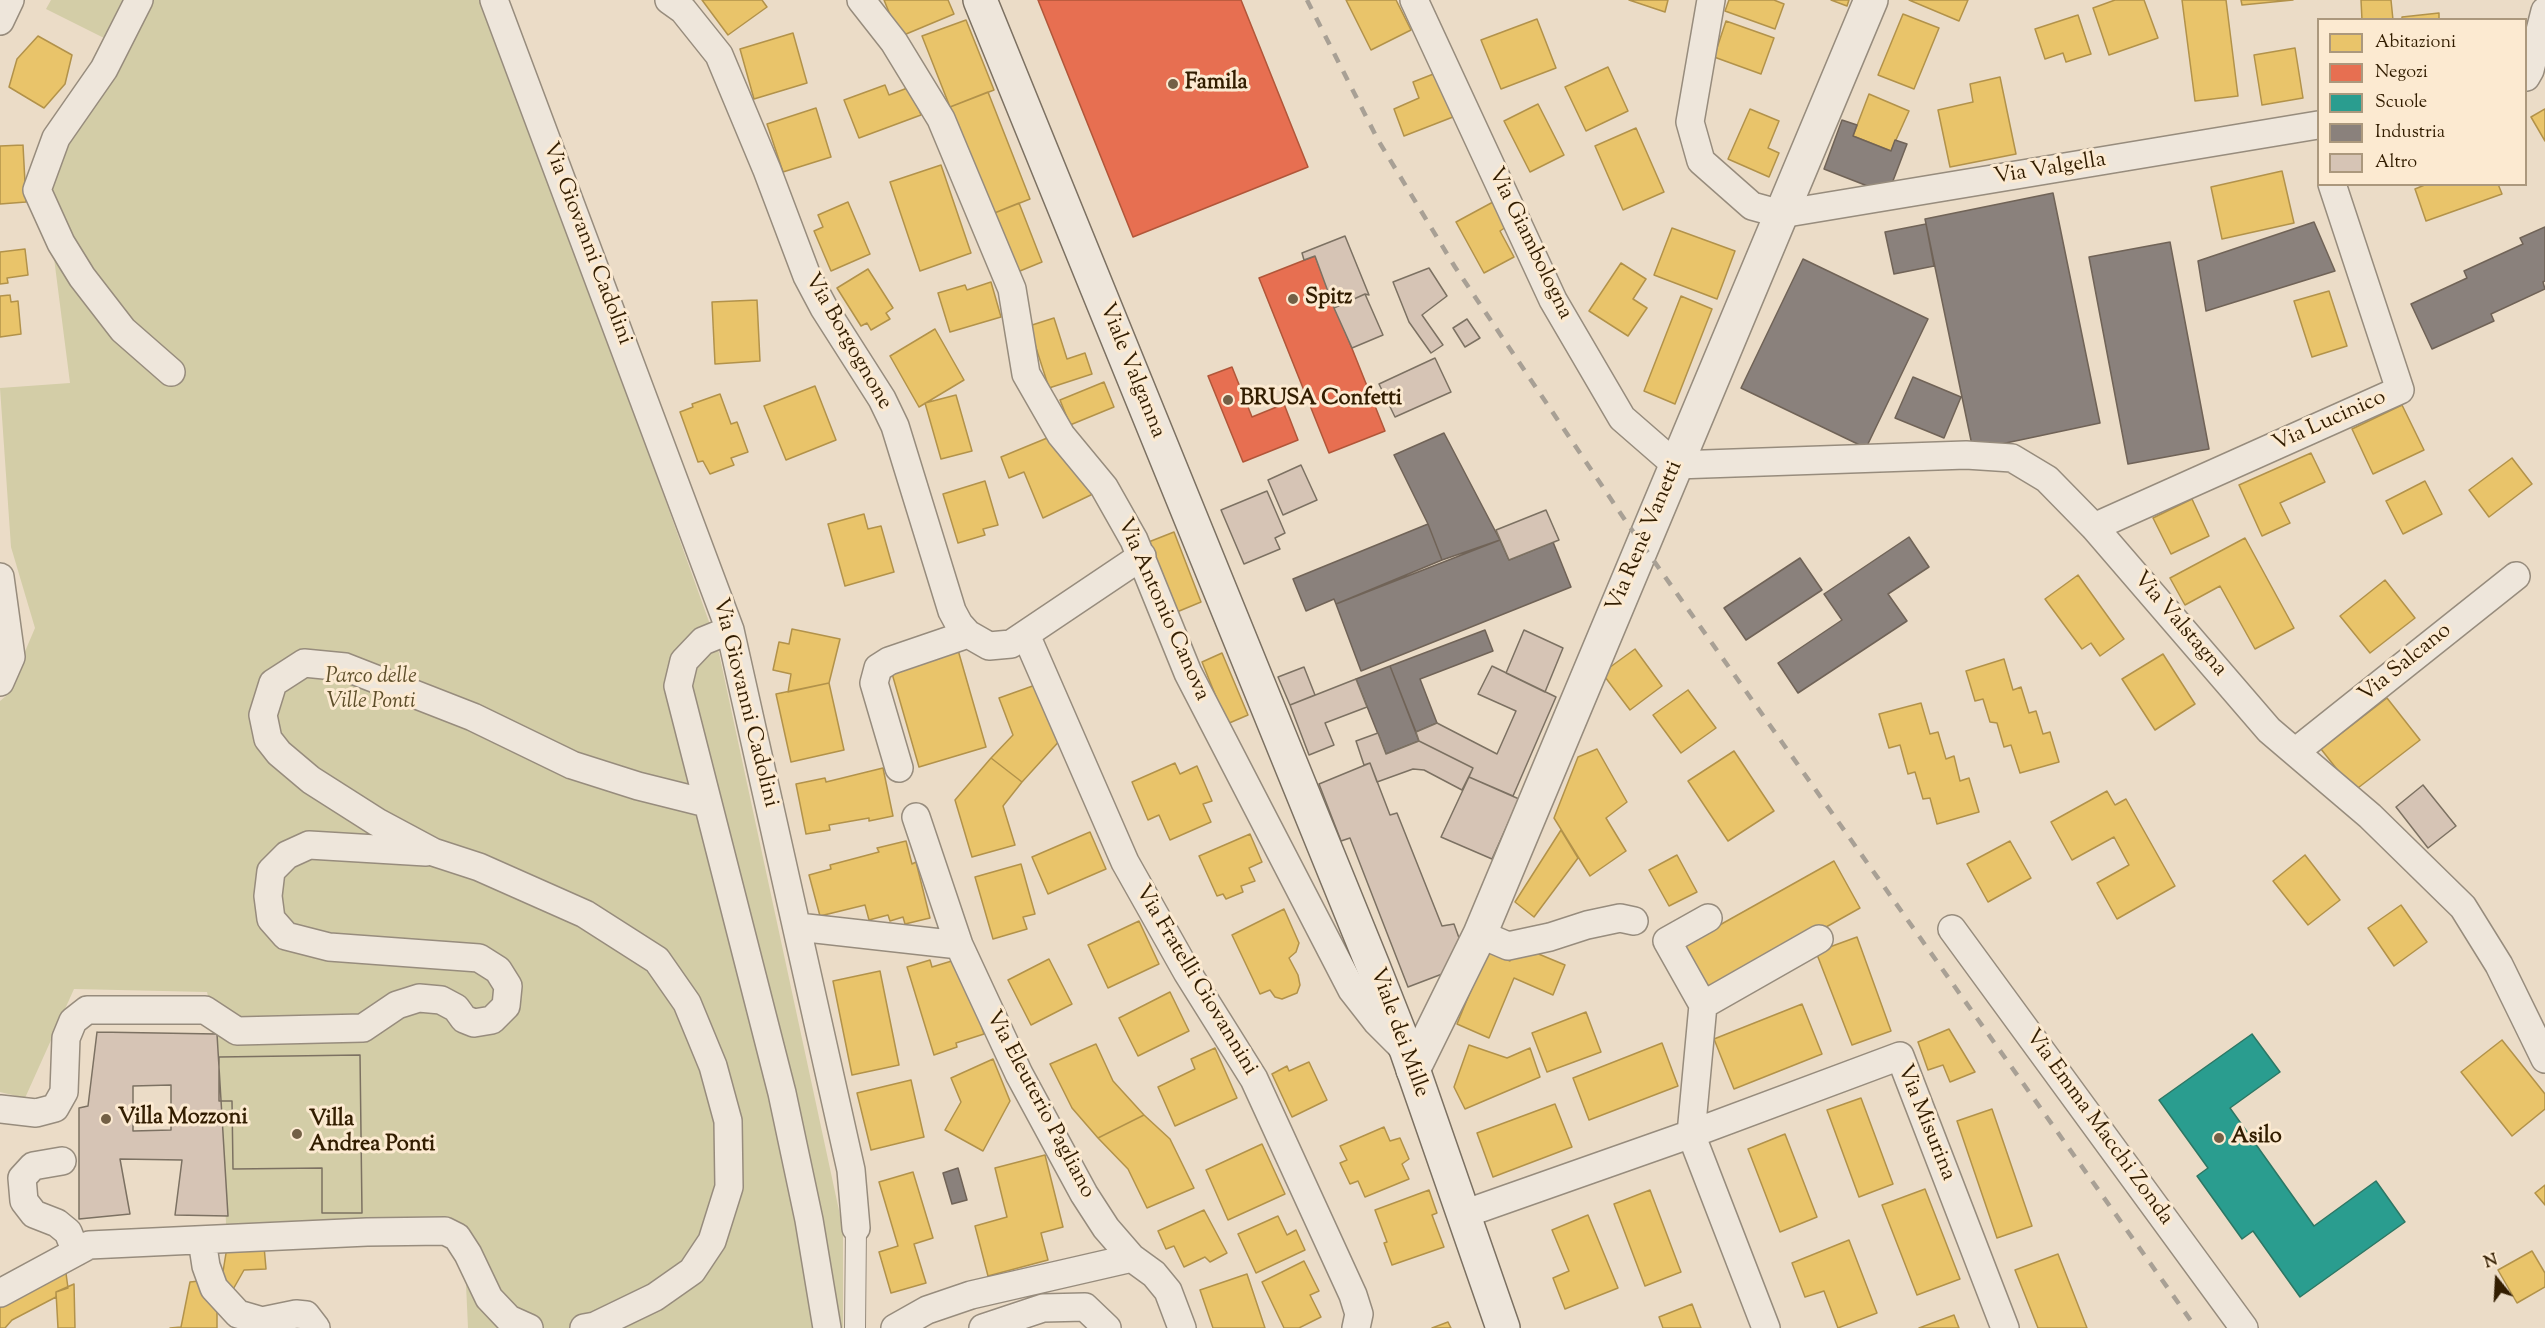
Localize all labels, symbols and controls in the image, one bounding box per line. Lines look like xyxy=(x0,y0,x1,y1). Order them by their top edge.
legend xyxy=(2317,18,2527,186)
text: Abitazioni xyxy=(2375,30,2456,56)
text: Negozi xyxy=(2375,60,2428,86)
place label: Famila xyxy=(1185,71,1248,97)
marker: Famila xyxy=(1166,77,1180,91)
text: Scuole xyxy=(2375,90,2427,116)
text: Industria xyxy=(2375,120,2445,146)
street label: Via Giovanni Cadolini xyxy=(535,139,637,349)
street label: Via Valgella xyxy=(1992,148,2108,192)
text: Altro xyxy=(2375,150,2417,176)
street label: Via Giambologna xyxy=(1481,164,1577,324)
street label: Via Borgognone xyxy=(797,269,897,415)
place label: Spitz xyxy=(1305,286,1352,312)
marker: Spitz xyxy=(1286,292,1300,306)
street label: Viale Valganna xyxy=(1092,300,1170,442)
street label: Via Lucinico xyxy=(2269,385,2391,459)
place label: BRUSA Confetti xyxy=(1240,387,1402,413)
marker: BRUSA Confetti xyxy=(1221,393,1235,407)
street label: Via Renè Vanetti xyxy=(1602,458,1690,616)
street label: Via Antonio Canova xyxy=(1110,515,1214,705)
street label: Via Valstagna xyxy=(2126,567,2232,683)
street label: Via Giovanni Cadolini xyxy=(705,596,783,810)
street label: Via Salcano xyxy=(2354,619,2458,709)
park label: Parco delle Ville Ponti xyxy=(325,665,417,716)
street label: Via Fratelli Giovannini xyxy=(1128,881,1262,1081)
street label: Viale dei Mille xyxy=(1362,965,1434,1101)
street label: Via Eleuterio Pagliano xyxy=(978,1007,1100,1203)
street label: Via Emma Macchi Zonda xyxy=(2018,1025,2178,1231)
street label: Via Misurina xyxy=(1890,1061,1960,1185)
place label: Villa Mozzoni xyxy=(118,1106,248,1132)
place label: Villa Andrea Ponti xyxy=(309,1108,435,1160)
marker: Villa Mozzoni xyxy=(99,1112,113,1126)
place label: Asilo xyxy=(2231,1125,2282,1151)
marker: Villa Andrea Ponti xyxy=(290,1127,304,1141)
marker: Asilo xyxy=(2212,1131,2226,1145)
text: N xyxy=(2482,1249,2501,1275)
north arrow xyxy=(2467,1250,2527,1310)

